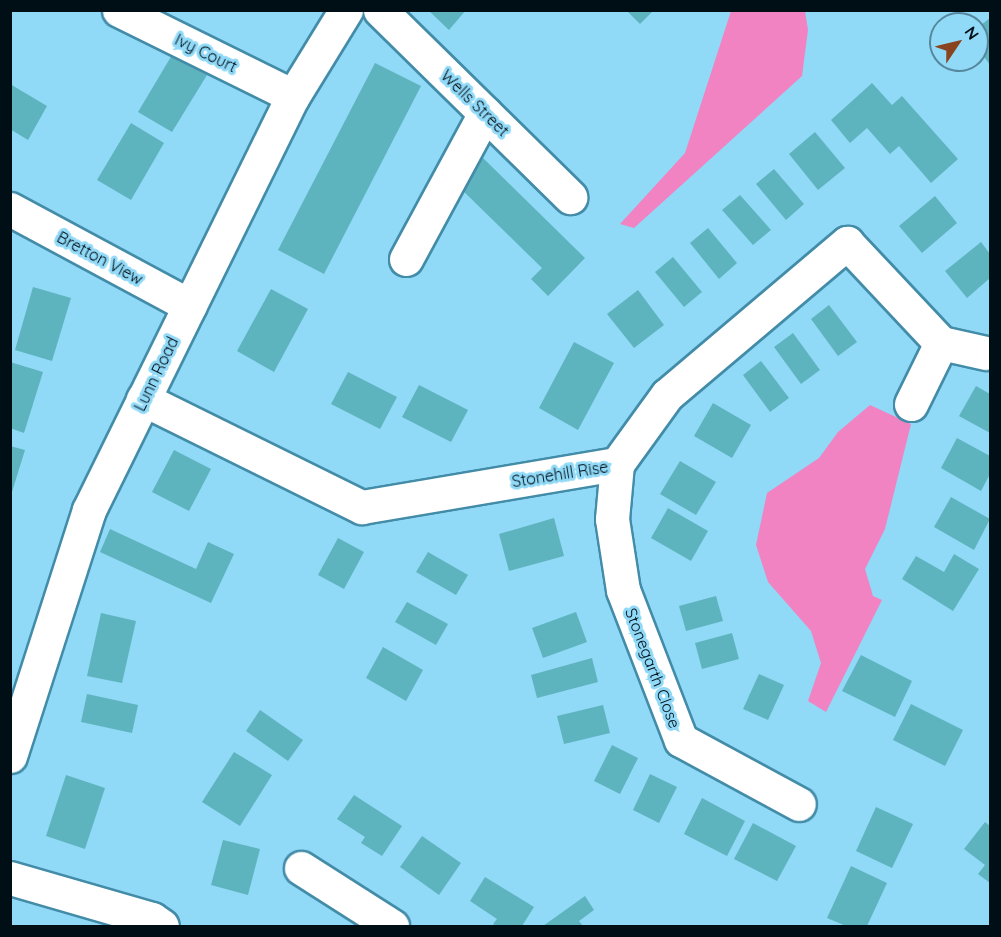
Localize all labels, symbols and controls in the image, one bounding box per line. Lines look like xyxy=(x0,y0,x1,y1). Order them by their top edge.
north arrow xyxy=(929,12,989,72)
text: N xyxy=(961,22,984,43)
street label: Ivy Court xyxy=(172,30,240,76)
street label: Wells Street xyxy=(437,66,513,140)
street label: Bretton View xyxy=(54,227,146,289)
street label: Lunn Road xyxy=(130,334,182,414)
street label: Stonehill Rise xyxy=(510,457,610,491)
street label: Stonegarth Close xyxy=(621,605,685,731)

